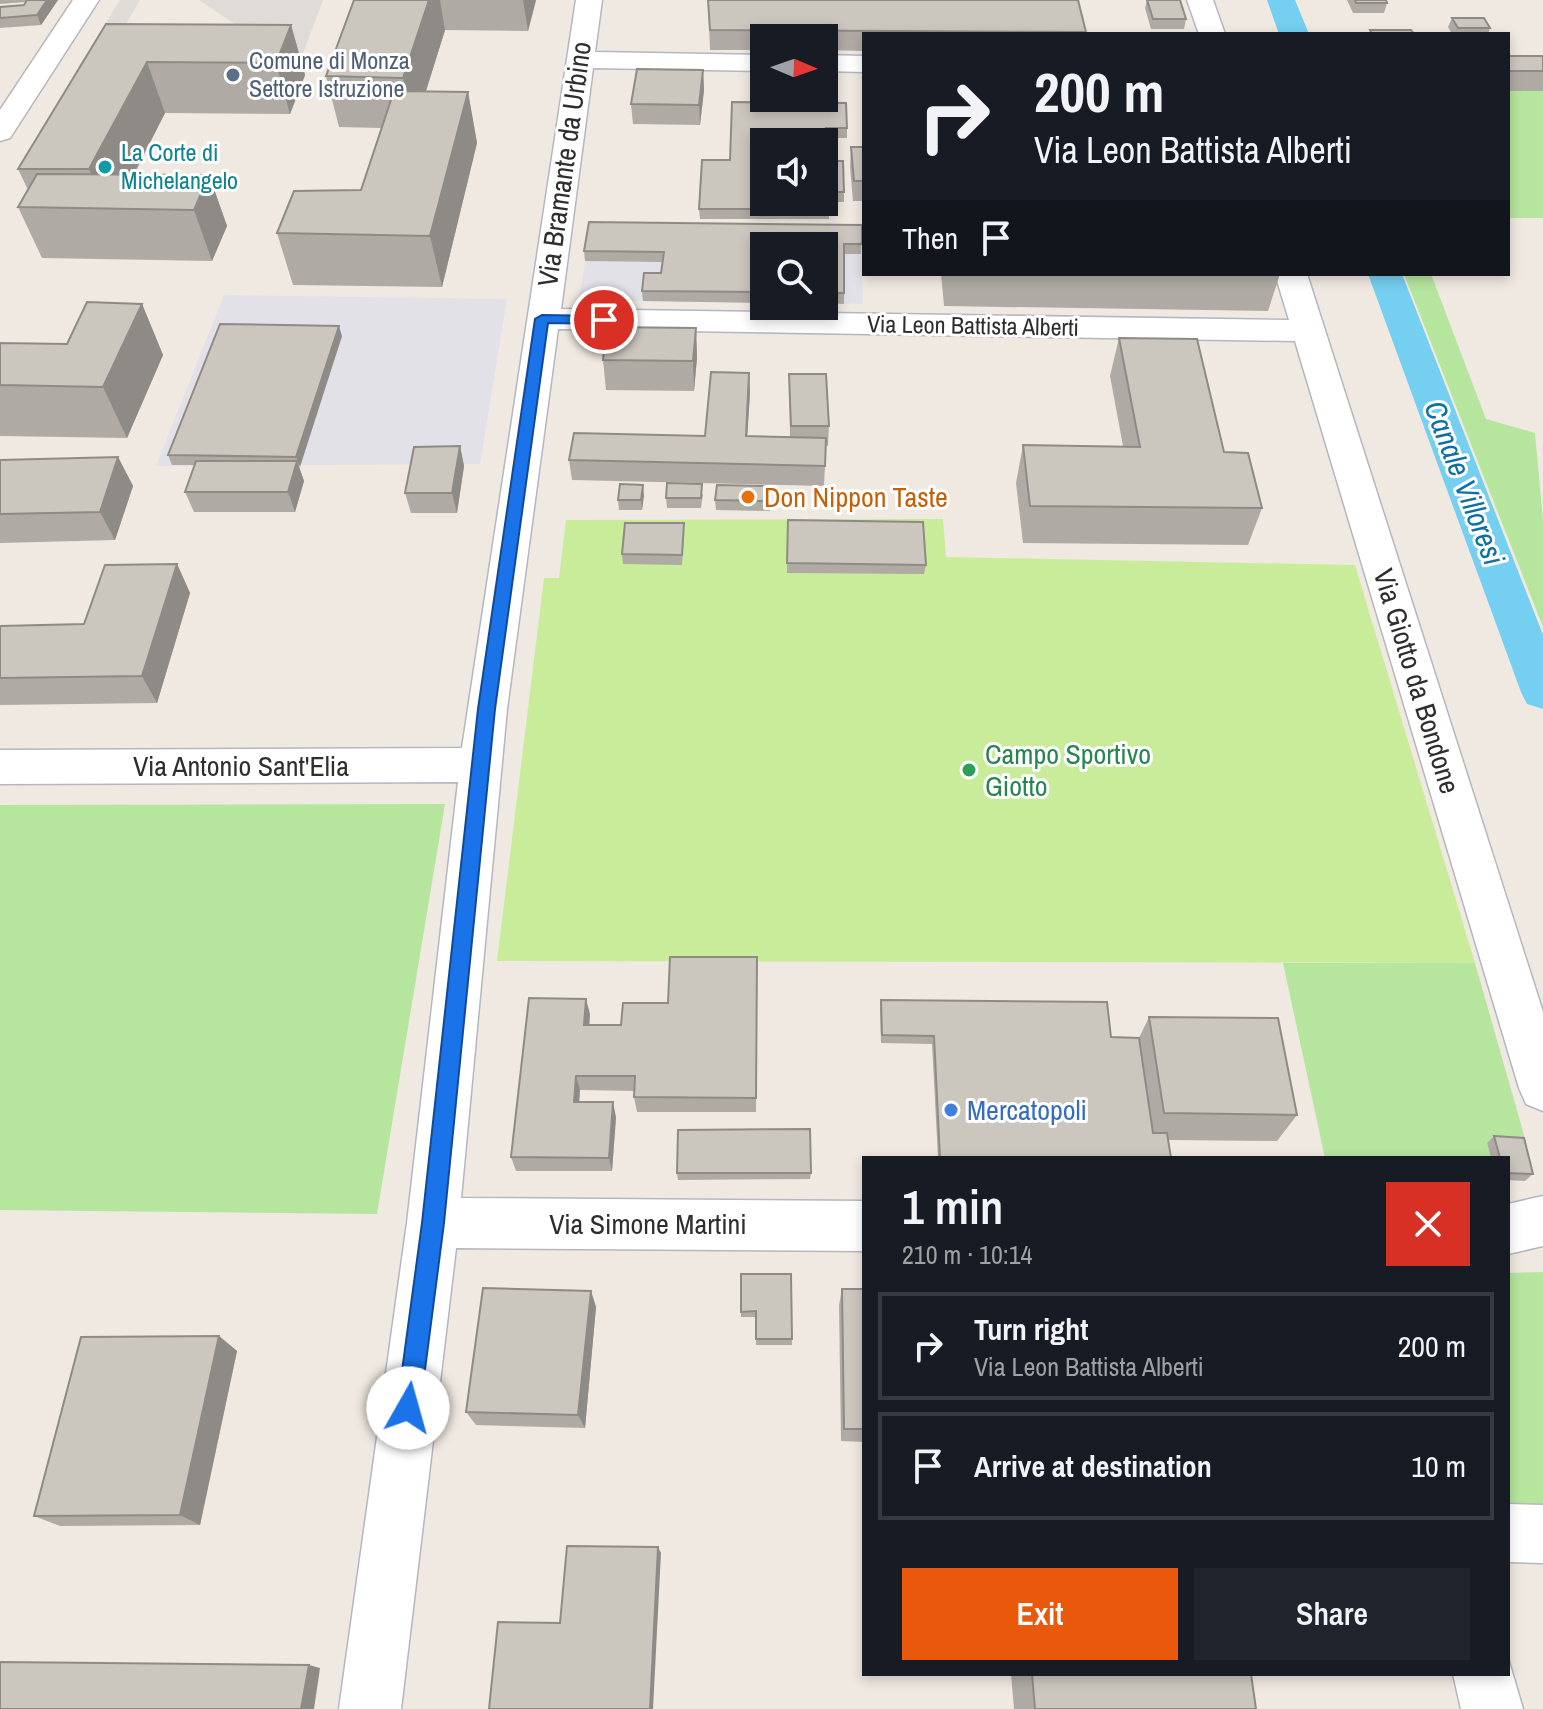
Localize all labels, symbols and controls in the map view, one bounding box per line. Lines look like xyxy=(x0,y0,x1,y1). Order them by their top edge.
north arrow xyxy=(750,24,838,112)
map controls xyxy=(750,24,838,320)
street label: Via Bramante da Urbino xyxy=(528,39,600,289)
place label: Comune di Monza Settore Istruzione xyxy=(249,44,410,104)
text: 200 m xyxy=(1034,54,1164,129)
icon: right xyxy=(902,64,1006,168)
marker: Comune di Monza Settore Istruzione xyxy=(224,66,242,84)
text: Via Leon Battista Alberti xyxy=(1034,126,1352,174)
button: sound xyxy=(750,128,838,216)
place label: La Corte di Michelangelo xyxy=(121,136,238,196)
marker: La Corte di Michelangelo xyxy=(96,158,114,176)
icon: arrive xyxy=(974,216,1018,260)
text: Then xyxy=(902,218,958,258)
button: search xyxy=(750,232,838,320)
pin xyxy=(570,286,638,354)
icon: arrive xyxy=(582,298,626,342)
street label: Via Leon Battista Alberti xyxy=(867,307,1079,343)
water label: Canale Villoresi xyxy=(1415,395,1515,571)
place label: Don Nippon Taste xyxy=(764,478,948,516)
marker: Don Nippon Taste xyxy=(739,488,757,506)
street label: Via Giotto da Bondone xyxy=(1365,564,1469,798)
place label: Campo Sportivo Giotto xyxy=(985,735,1151,805)
street label: Via Antonio Sant'Elia xyxy=(133,747,349,785)
marker: Campo Sportivo Giotto xyxy=(960,761,978,779)
place label: Mercatopoli xyxy=(967,1091,1087,1129)
marker: Mercatopoli xyxy=(942,1101,960,1119)
text: 1 min xyxy=(902,1174,1003,1239)
button: close xyxy=(1386,1182,1470,1266)
street label: Via Simone Martini xyxy=(549,1205,747,1243)
text: 210 m · 10:14 xyxy=(902,1237,1032,1272)
text: Turn right xyxy=(974,1309,1088,1349)
icon: right xyxy=(906,1324,950,1368)
text: 200 m xyxy=(1398,1326,1466,1366)
text: Via Leon Battista Alberti xyxy=(974,1349,1204,1384)
position arrow xyxy=(366,1366,450,1450)
icon: arrive xyxy=(906,1444,950,1488)
text: Arrive at destination xyxy=(974,1446,1212,1486)
text: 10 m xyxy=(1411,1446,1466,1486)
button: Exit xyxy=(902,1568,1178,1660)
button: Share xyxy=(1194,1568,1470,1660)

